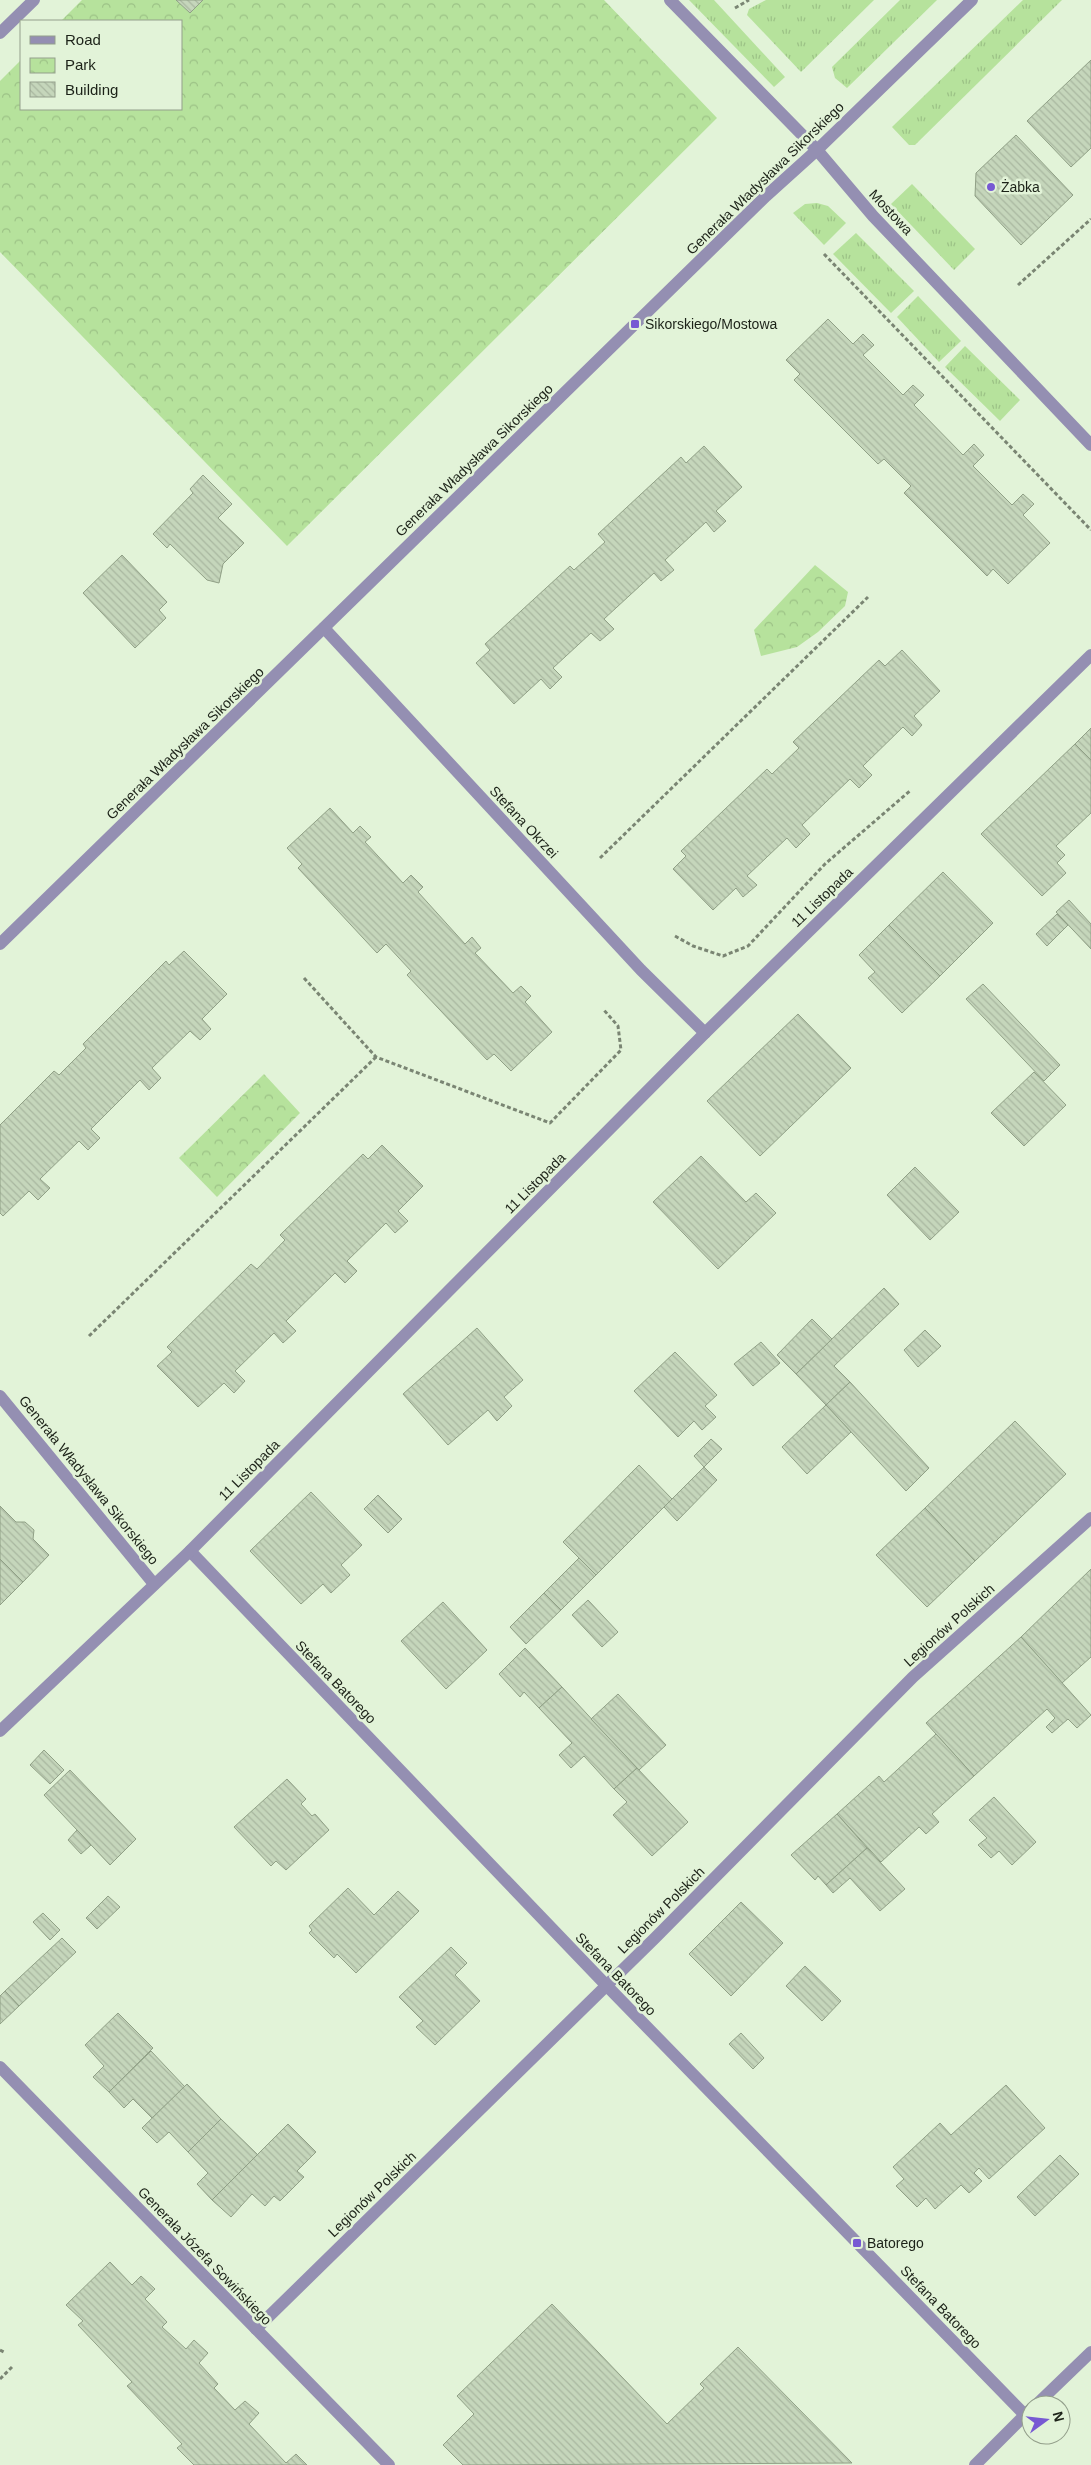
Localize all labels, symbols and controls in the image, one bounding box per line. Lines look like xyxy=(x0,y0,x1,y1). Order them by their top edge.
legend xyxy=(20,20,182,110)
text: Road xyxy=(65,31,101,48)
text: Park xyxy=(65,56,96,73)
text: Building xyxy=(65,81,118,98)
street label: Generała Władysława Sikorskiego xyxy=(683,98,847,258)
place label: Żabka xyxy=(1001,178,1040,195)
marker: Żabka xyxy=(985,181,997,193)
street label: Mostowa xyxy=(866,186,916,238)
place label: Sikorskiego/Mostowa xyxy=(645,316,777,332)
marker: Sikorskiego/Mostowa xyxy=(629,318,641,330)
street label: Generała Władysława Sikorskiego xyxy=(392,380,556,540)
street label: Generała Władysława Sikorskiego xyxy=(103,663,267,823)
street label: Stefana Okrzei xyxy=(487,783,561,861)
street label: 11 Listopada xyxy=(788,864,856,930)
street label: 11 Listopada xyxy=(501,1149,569,1217)
street label: Generała Władysława Sikorskiego xyxy=(16,1392,162,1568)
street label: 11 Listopada xyxy=(215,1436,283,1504)
street label: Legionów Polskich xyxy=(901,1580,997,1670)
street label: Stefana Batorego xyxy=(292,1637,380,1727)
street label: Legionów Polskich xyxy=(614,1863,708,1957)
street label: Stefana Batorego xyxy=(572,1929,660,2019)
street label: Legionów Polskich xyxy=(325,2148,419,2240)
street label: Generała Józefa Sowińskiego xyxy=(135,2184,275,2328)
place label: Batorego xyxy=(867,2235,924,2251)
marker: Batorego xyxy=(851,2237,863,2249)
street label: Stefana Batorego xyxy=(897,2262,985,2352)
north arrow xyxy=(1021,2395,1071,2445)
text: N xyxy=(1050,2410,1068,2424)

